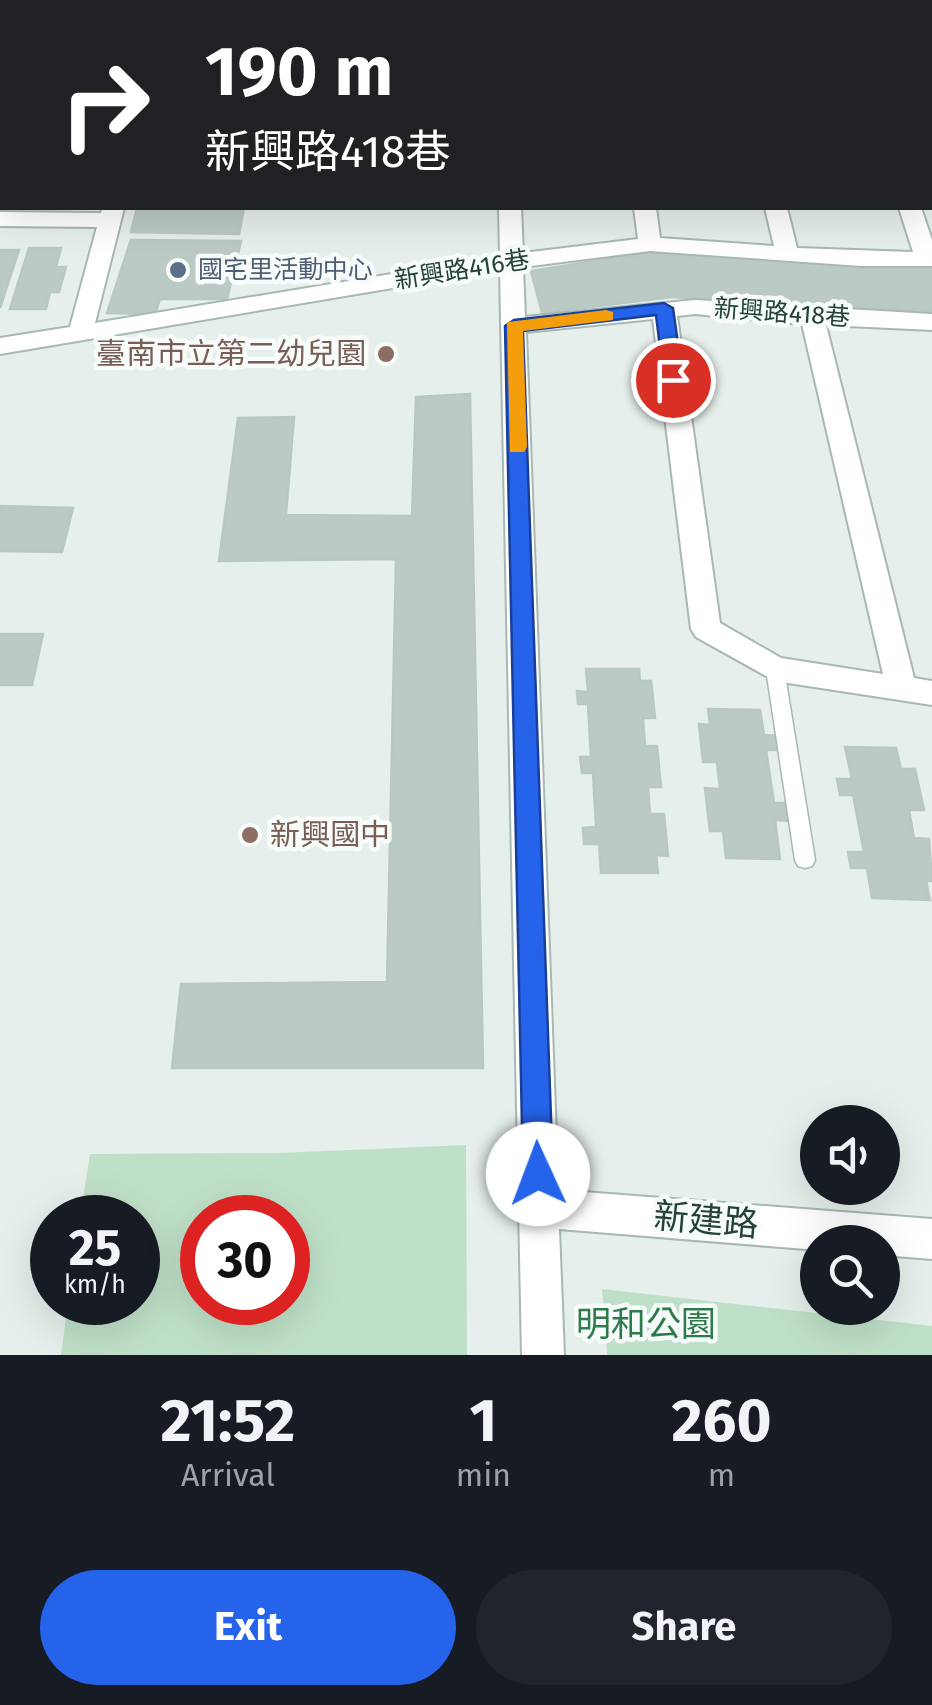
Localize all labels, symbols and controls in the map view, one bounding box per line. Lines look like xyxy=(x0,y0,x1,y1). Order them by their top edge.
text: 190 m xyxy=(205,30,393,114)
icon: right xyxy=(40,40,170,170)
text: 新興路418巷 xyxy=(205,125,451,179)
street label: 新興路416巷 xyxy=(392,245,532,295)
place label: 國宅里活動中心 xyxy=(198,255,373,285)
marker: 國宅里活動中心 xyxy=(167,259,189,281)
street label: 新興路418巷 xyxy=(713,293,851,333)
place label: 臺南市立第二幼兒園 xyxy=(96,336,366,372)
pin xyxy=(631,338,716,423)
marker: 臺南市立第二幼兒園 xyxy=(375,343,397,365)
icon: arrive xyxy=(646,353,701,408)
place label: 新興國中 xyxy=(270,817,390,853)
marker: 新興國中 xyxy=(239,824,261,846)
map controls xyxy=(800,1105,900,1325)
button: sound xyxy=(800,1105,900,1205)
position arrow xyxy=(486,1122,590,1226)
speed limit sign: 30 xyxy=(180,1195,310,1325)
street label: 新建路 xyxy=(652,1195,760,1245)
text: 25 xyxy=(69,1218,121,1278)
button: search xyxy=(800,1225,900,1325)
text: km/h xyxy=(64,1270,126,1300)
park label: 明和公園 xyxy=(576,1303,716,1345)
text: 21:52 xyxy=(161,1385,295,1457)
text: 1 xyxy=(469,1385,497,1457)
text: 260 xyxy=(672,1385,771,1457)
text: Arrival xyxy=(181,1456,275,1494)
text: min xyxy=(456,1456,511,1494)
text: m xyxy=(708,1456,735,1494)
button: Exit xyxy=(40,1570,456,1685)
button: Share xyxy=(476,1570,892,1685)

